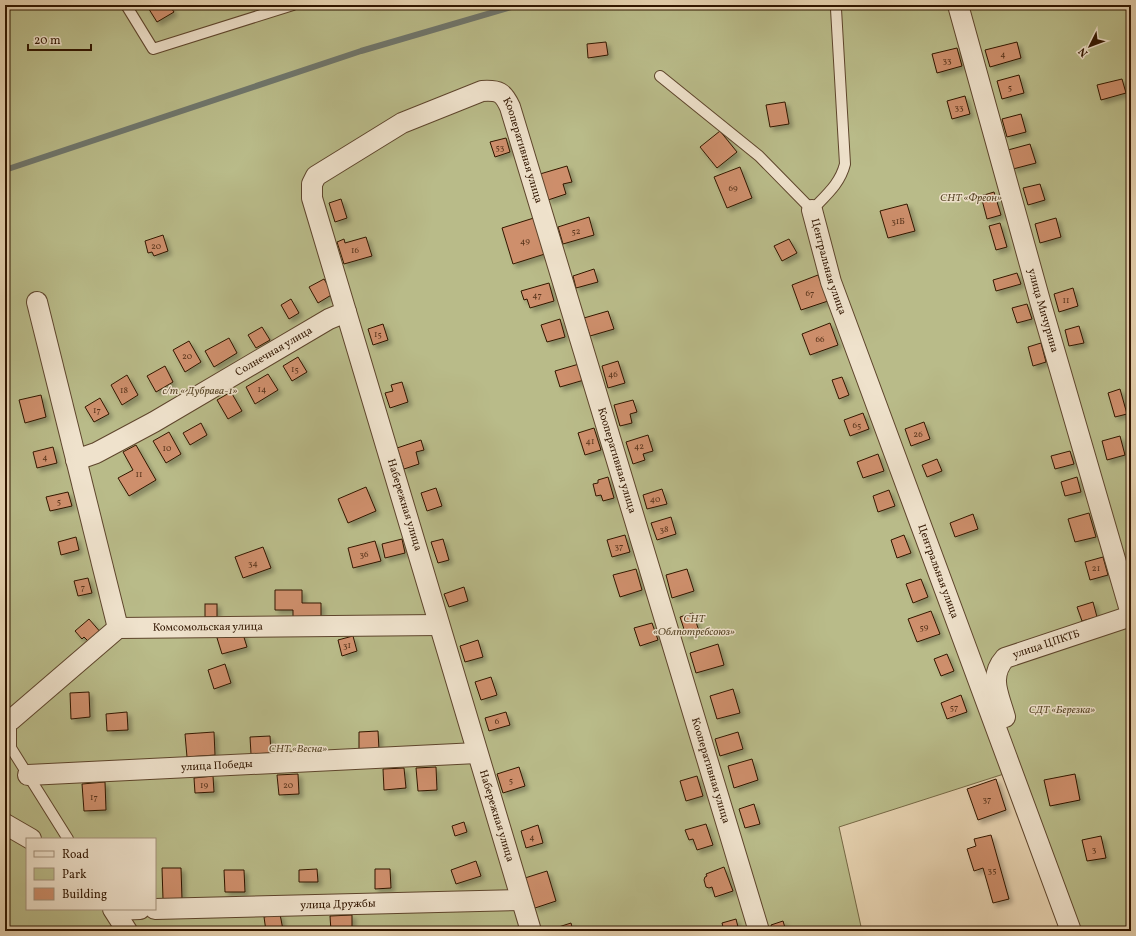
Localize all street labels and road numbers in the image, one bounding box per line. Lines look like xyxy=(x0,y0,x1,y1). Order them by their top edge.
street label: Кооперативная улица xyxy=(499,95,546,206)
street label: Центральная улица xyxy=(807,217,850,317)
street label: улица Мичурина xyxy=(1024,267,1062,355)
street label: Солнечная улица xyxy=(232,323,316,380)
street label: Кооперативная улица xyxy=(594,406,640,516)
street label: Набережная улица xyxy=(383,457,425,553)
street label: Центральная улица xyxy=(914,522,963,621)
street label: Комсомольская улица xyxy=(153,619,264,635)
street label: улица ЦПКТБ xyxy=(1011,626,1082,662)
street label: Кооперативная улица xyxy=(687,716,734,826)
street label: улица Победы xyxy=(180,756,253,775)
street label: Набережная улица xyxy=(475,768,517,864)
street label: улица Дружбы xyxy=(300,896,376,913)

